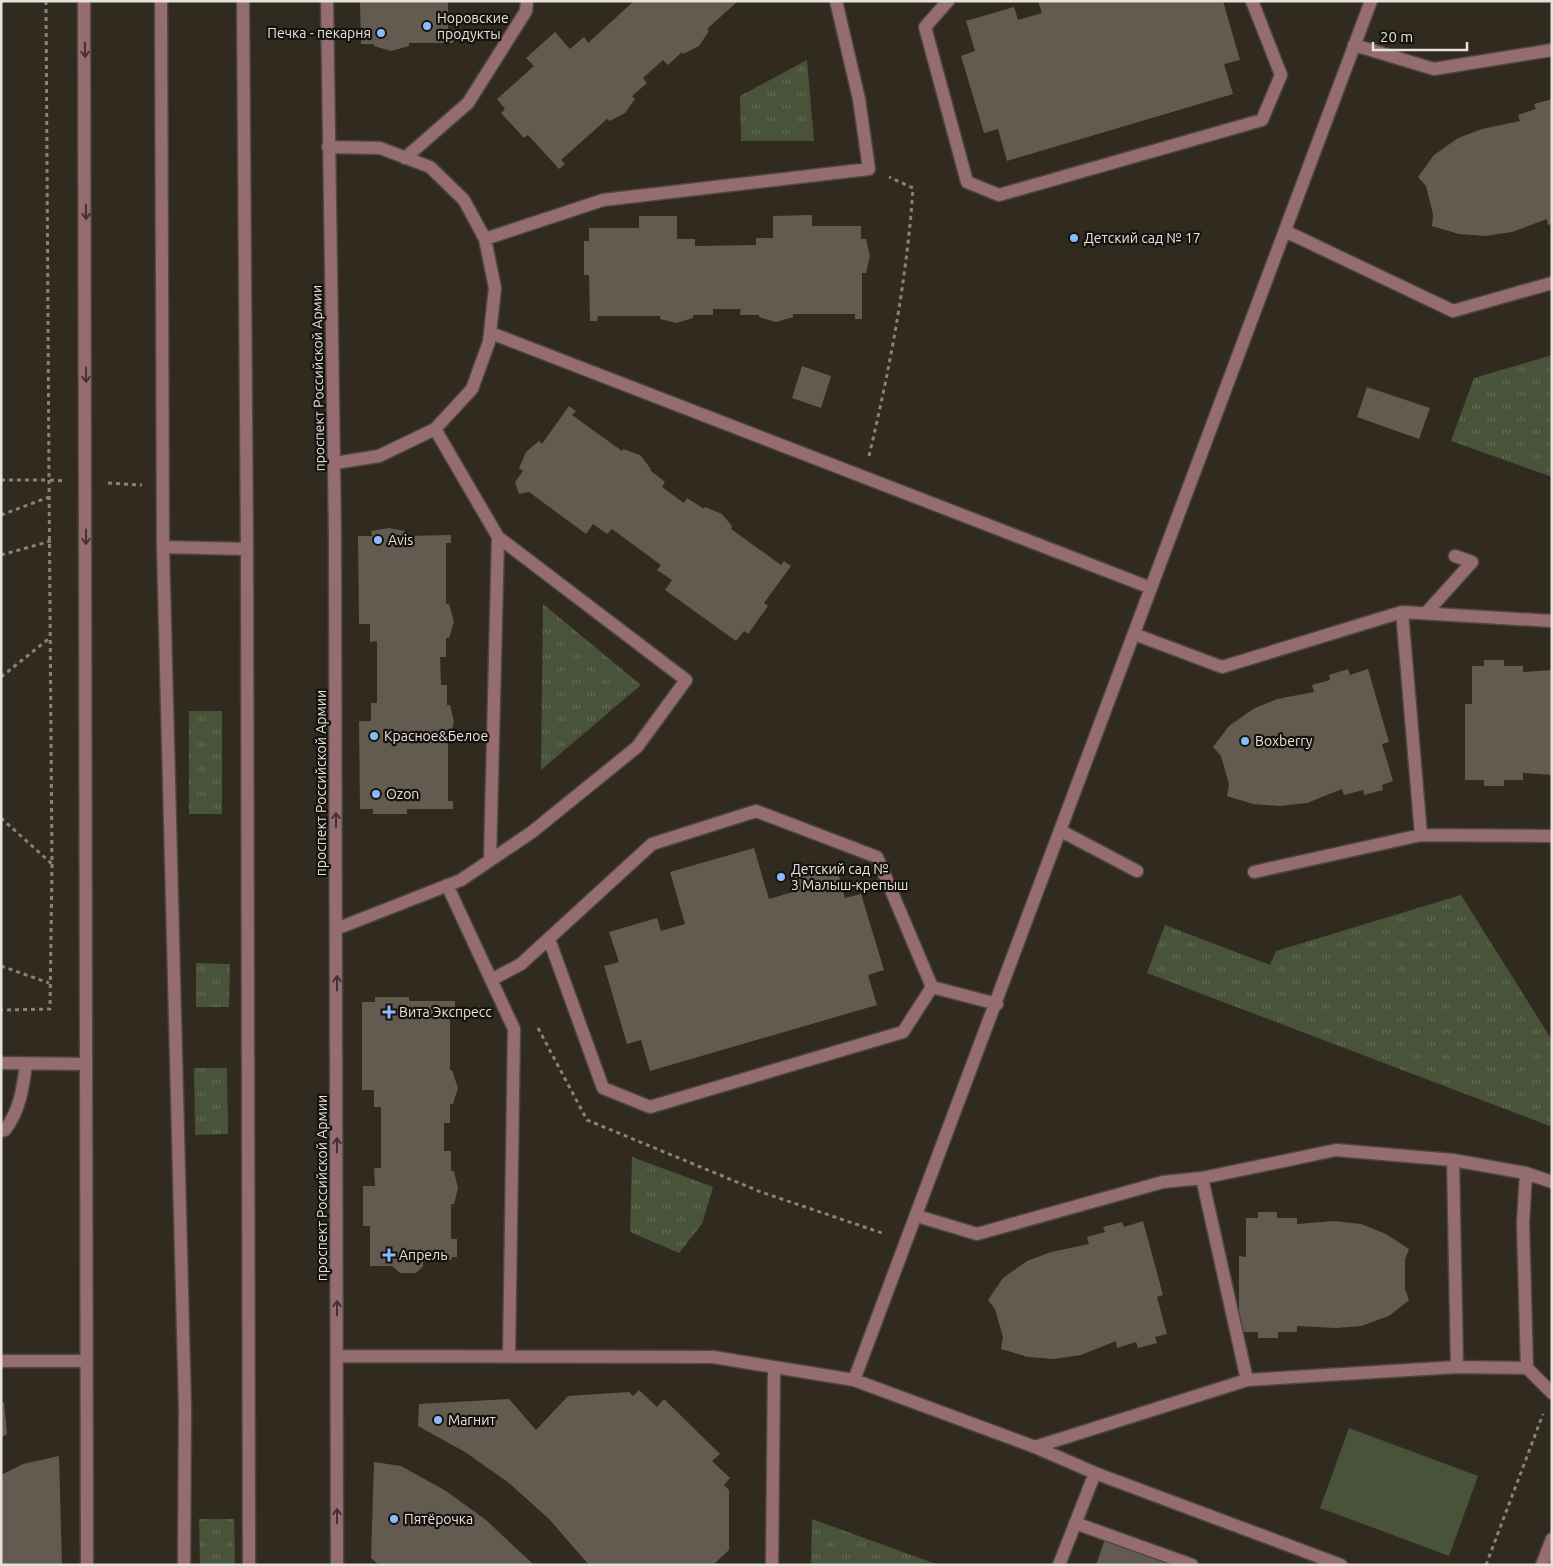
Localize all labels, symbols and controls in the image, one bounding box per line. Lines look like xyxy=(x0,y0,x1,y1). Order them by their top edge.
place label: Норовские продукты xyxy=(437,10,509,42)
marker: Норовские продукты xyxy=(421,20,433,32)
scale bar xyxy=(1373,20,1467,52)
place label: Печка - пекарня xyxy=(267,25,371,41)
marker: Печка - пекарня xyxy=(375,27,387,39)
text: 20 m xyxy=(1380,28,1413,45)
one-way arrow xyxy=(80,42,89,58)
one-way arrow xyxy=(81,204,91,220)
place label: Детский сад № 17 xyxy=(1084,230,1201,246)
marker: Детский сад № 17 xyxy=(1068,232,1080,244)
street label: проспект Российской Армии xyxy=(308,285,328,471)
one-way arrow xyxy=(81,366,91,383)
one-way arrow xyxy=(81,529,91,545)
place label: Avis xyxy=(388,532,413,548)
marker: Avis xyxy=(372,534,384,546)
street label: проспект Российской Армии xyxy=(313,690,329,876)
place label: Красное&Белое xyxy=(384,728,488,744)
marker: Красное&Белое xyxy=(368,730,380,742)
place label: Boxberry xyxy=(1255,733,1313,749)
marker: Boxberry xyxy=(1239,735,1251,747)
place label: Ozon xyxy=(386,786,419,802)
marker: Ozon xyxy=(370,788,382,800)
one-way arrow xyxy=(331,812,341,828)
place label: Детский сад № 3 Малыш-крепыш xyxy=(791,861,908,893)
marker: Детский сад № 3 Малыш-крепыш xyxy=(775,871,787,883)
one-way arrow xyxy=(332,975,341,991)
place label: Вита Экспресс xyxy=(399,1004,492,1020)
marker: Вита Экспресс xyxy=(383,1006,395,1018)
street label: проспект Российской Армии xyxy=(314,1095,330,1281)
one-way arrow xyxy=(332,1137,342,1154)
place label: Апрель xyxy=(399,1247,448,1263)
marker: Апрель xyxy=(383,1249,395,1261)
one-way arrow xyxy=(332,1300,342,1316)
place label: Магнит xyxy=(448,1412,496,1428)
marker: Магнит xyxy=(432,1414,444,1426)
one-way arrow xyxy=(332,1508,342,1524)
place label: Пятёрочка xyxy=(404,1511,473,1527)
marker: Пятёрочка xyxy=(388,1513,400,1525)

